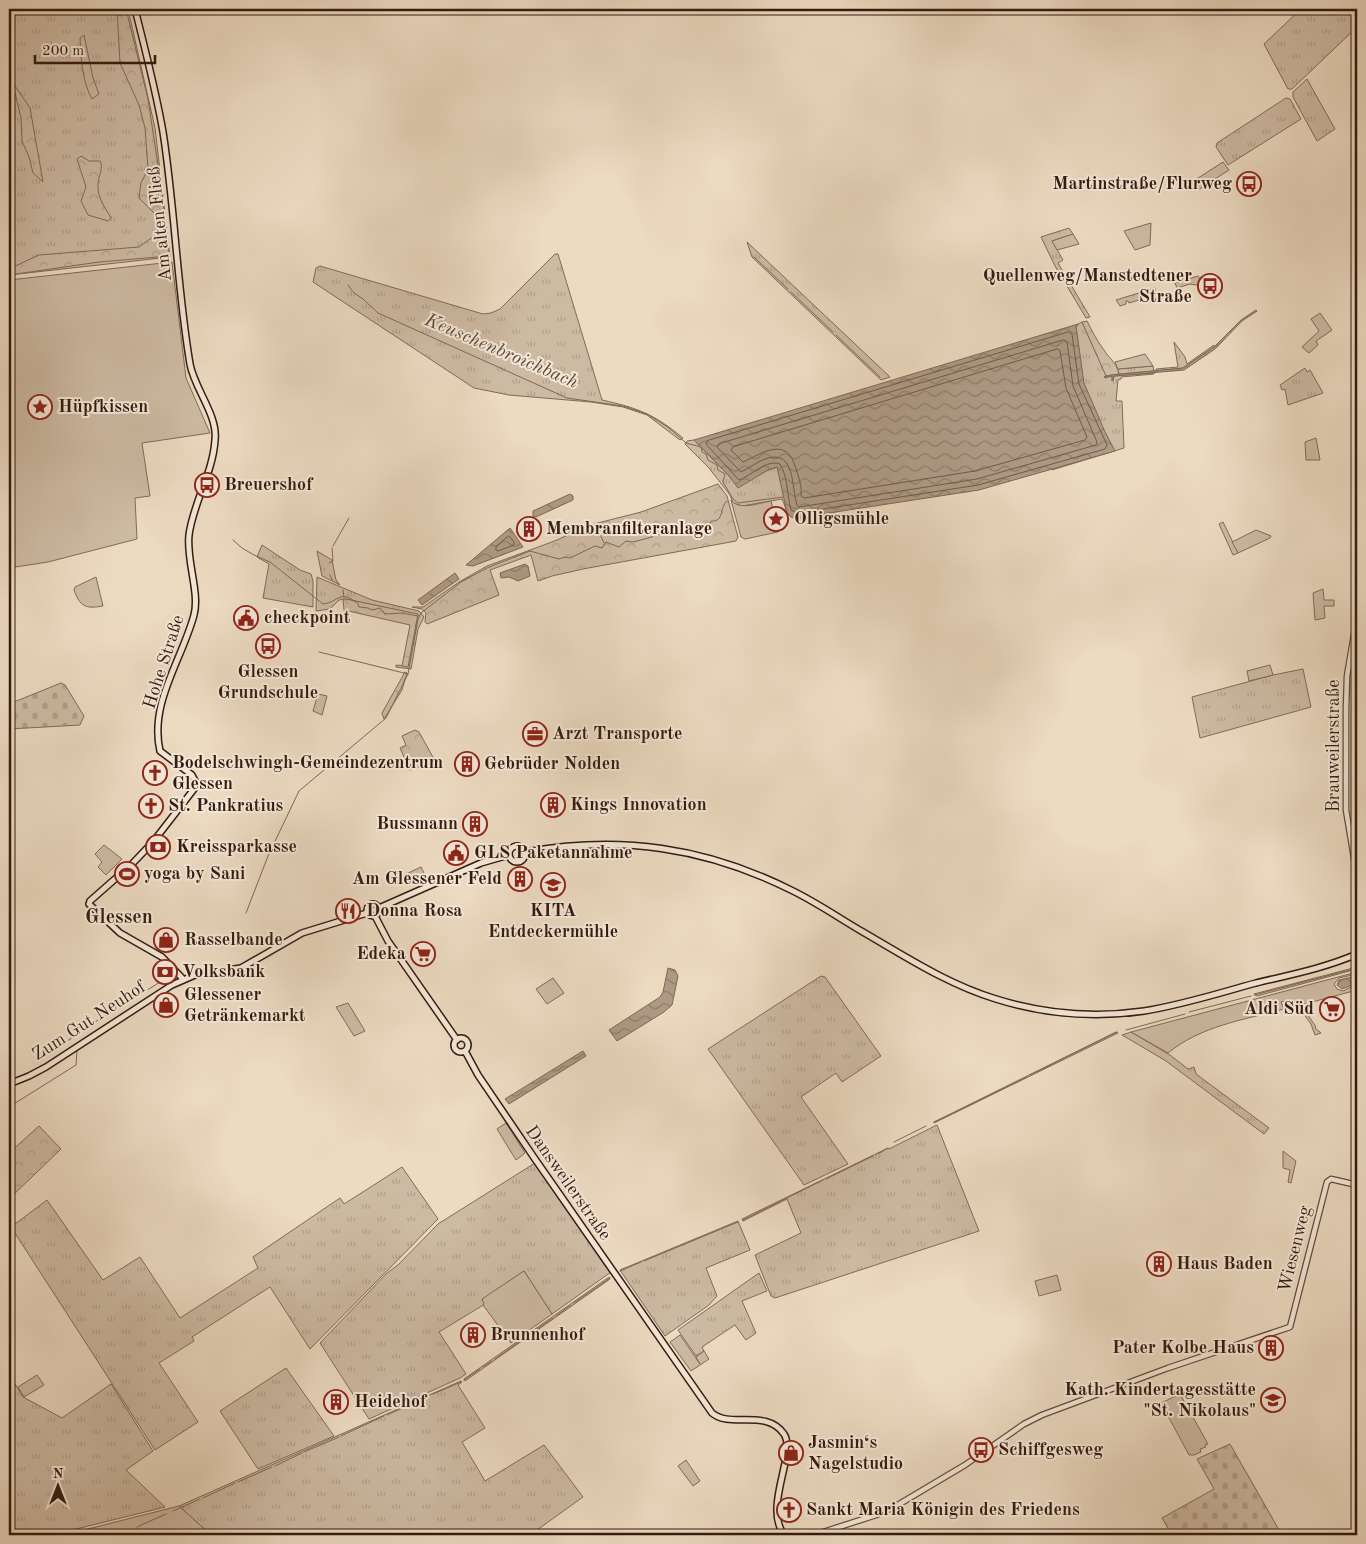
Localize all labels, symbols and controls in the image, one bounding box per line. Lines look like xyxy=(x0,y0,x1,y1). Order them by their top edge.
scale bar xyxy=(35,32,155,64)
text: 200 m xyxy=(42,44,84,59)
street label: Am alten Fließ xyxy=(145,165,175,283)
bus stop icon: Martinstraße/Flurweg xyxy=(1236,171,1262,197)
place label: Martinstraße/Flurweg xyxy=(1053,175,1232,193)
place label: Quellenweg/Manstedtener Straße xyxy=(983,267,1192,306)
bus stop icon: Quellenweg/Manstedtener Straße xyxy=(1197,273,1223,299)
water label: Keuschenbroichbach xyxy=(421,311,581,393)
place icon: Hüpfkissen xyxy=(27,394,53,420)
place label: Hüpfkissen xyxy=(58,398,148,416)
bus stop icon: Breuershof xyxy=(194,472,220,498)
place label: Breuershof xyxy=(224,476,314,494)
place icon: Olligsmühle xyxy=(763,506,789,532)
place label: Olligsmühle xyxy=(794,510,889,528)
building icon: Membranfilteranlage xyxy=(516,516,542,542)
place label: Membranfilteranlage xyxy=(546,520,712,538)
public building icon: checkpoint xyxy=(233,605,259,631)
place label: checkpoint xyxy=(264,609,351,627)
street label: Hohe Straße xyxy=(140,613,188,711)
bus stop icon: Glessen Grundschule xyxy=(255,633,281,659)
place label: Glessen Grundschule xyxy=(218,663,318,702)
street label: Brauweilerstraße xyxy=(1325,679,1343,813)
office icon: Arzt Transporte xyxy=(522,721,548,747)
place label: Arzt Transporte xyxy=(552,725,683,743)
building icon: Gebrüder Nolden xyxy=(454,751,480,777)
place label: Bodelschwingh-Gemeindezentrum Glessen xyxy=(172,754,443,793)
place label: Gebrüder Nolden xyxy=(484,755,620,773)
church icon: Bodelschwingh-Gemeindezentrum Glessen xyxy=(142,760,168,786)
building icon: Kings Innovation xyxy=(540,792,566,818)
church icon: St. Pankratius xyxy=(138,793,164,819)
place label: Kings Innovation xyxy=(570,796,707,814)
place label: St. Pankratius xyxy=(168,797,284,815)
building icon: Bussmann xyxy=(462,811,488,837)
place label: Bussmann xyxy=(376,815,458,833)
bank icon: Kreissparkasse xyxy=(145,834,171,860)
place label: Kreissparkasse xyxy=(176,838,297,856)
public building icon: GLS Paketannahme xyxy=(443,840,469,866)
place label: GLS Paketannahme xyxy=(474,844,633,862)
sports icon: yoga by Sani xyxy=(114,861,140,887)
place label: yoga by Sani xyxy=(144,865,245,883)
building icon: Am Glessener Feld xyxy=(507,866,533,892)
place label: Am Glessener Feld xyxy=(352,870,502,888)
school or university icon: KITA Entdeckermühle xyxy=(540,872,566,898)
restaurant icon: Donna Rosa xyxy=(335,898,361,924)
place label: Donna Rosa xyxy=(366,902,463,920)
place label: KITA Entdeckermühle xyxy=(488,902,618,941)
district label: Glessen xyxy=(85,908,153,928)
shop icon: Rasselbande xyxy=(153,927,179,953)
place label: Rasselbande xyxy=(184,931,283,949)
supermarket icon: Edeka xyxy=(410,941,436,967)
place label: Edeka xyxy=(356,945,406,963)
bank icon: Volksbank xyxy=(152,959,178,985)
place label: Volksbank xyxy=(182,963,265,981)
street label: Zum Gut Neuhof xyxy=(29,977,150,1064)
place label: Glessener Getränkemarkt xyxy=(184,986,306,1025)
shop icon: Glessener Getränkemarkt xyxy=(153,992,179,1018)
supermarket icon: Aldi Süd xyxy=(1319,996,1345,1022)
place label: Aldi Süd xyxy=(1244,1000,1314,1018)
street label: Dansweilerstraße xyxy=(522,1122,614,1244)
street label: Wiesenweg xyxy=(1276,1204,1315,1294)
building icon: Haus Baden xyxy=(1146,1251,1172,1277)
place label: Haus Baden xyxy=(1176,1255,1273,1273)
building icon: Brunnenhof xyxy=(460,1322,486,1348)
place label: Brunnenhof xyxy=(490,1326,586,1344)
building icon: Pater Kolbe Haus xyxy=(1258,1335,1284,1361)
place label: Pater Kolbe Haus xyxy=(1112,1339,1254,1357)
place label: Kath. Kindertagesstätte "St. Nikolaus" xyxy=(1064,1381,1256,1420)
school or university icon: Kath. Kindertagesstätte "St. Nikolaus" xyxy=(1260,1387,1286,1413)
building icon: Heidehof xyxy=(323,1389,349,1415)
place label: Heidehof xyxy=(354,1393,428,1411)
place label: Jasmin‘s Nagelstudio xyxy=(808,1434,903,1473)
bus stop icon: Schiffgesweg xyxy=(968,1437,994,1463)
shop icon: Jasmin‘s Nagelstudio xyxy=(778,1440,804,1466)
place label: Schiffgesweg xyxy=(998,1441,1103,1459)
north arrow xyxy=(32,1462,82,1512)
text: N xyxy=(53,1467,64,1481)
church icon: Sankt Maria Königin des Friedens xyxy=(776,1497,802,1523)
place label: Sankt Maria Königin des Friedens xyxy=(806,1501,1080,1519)

